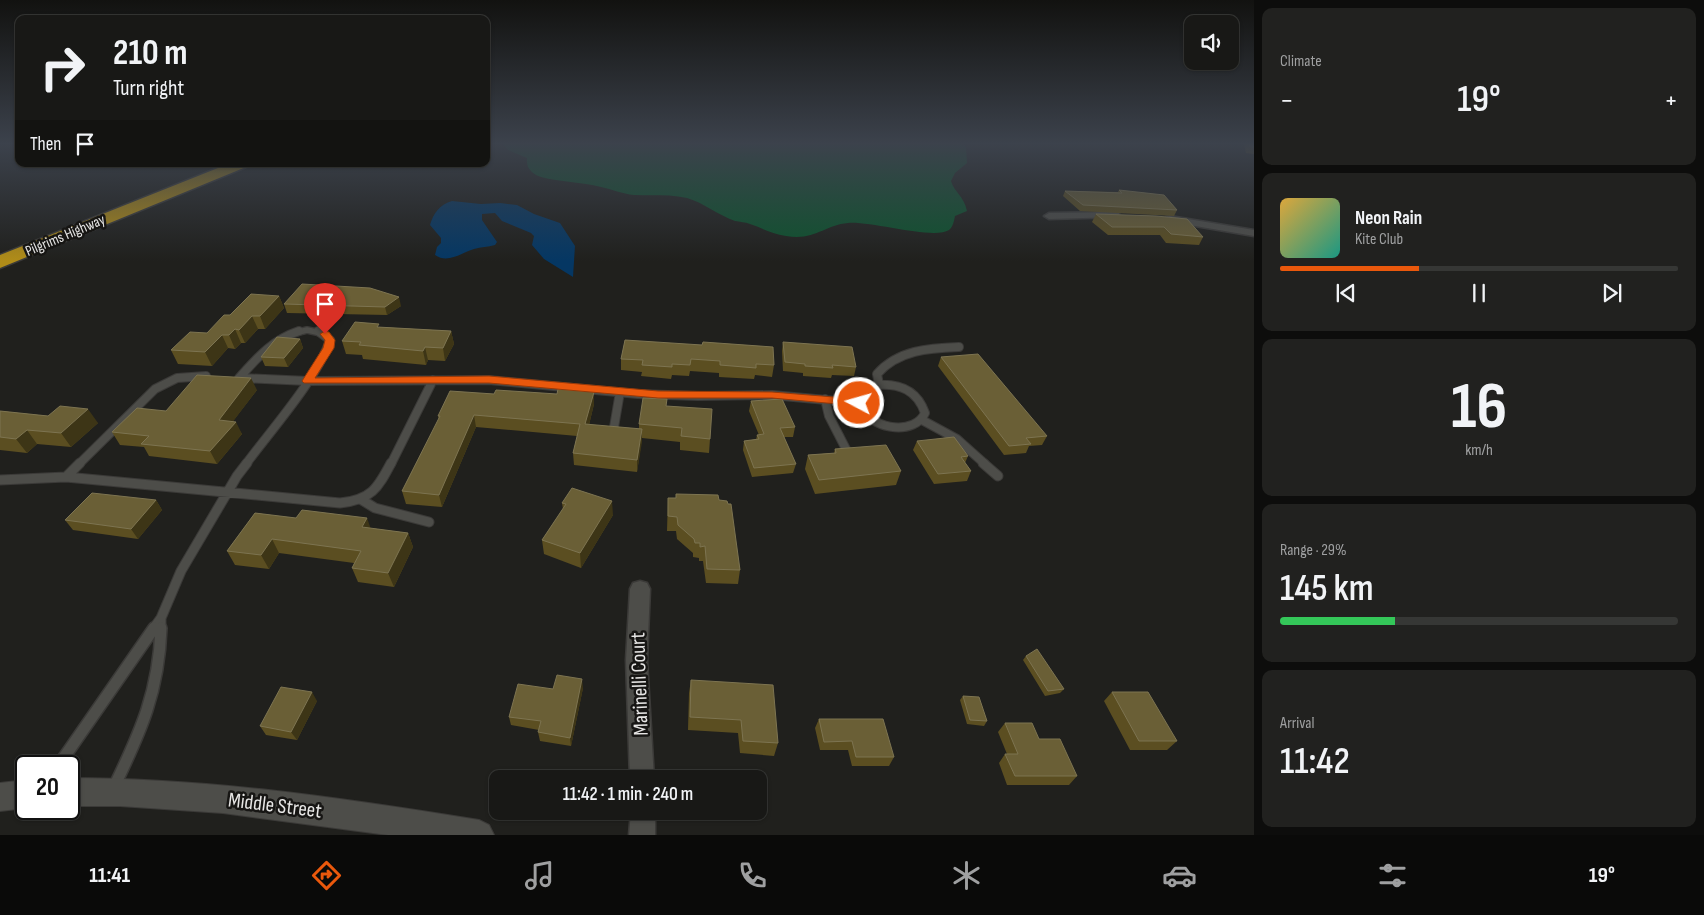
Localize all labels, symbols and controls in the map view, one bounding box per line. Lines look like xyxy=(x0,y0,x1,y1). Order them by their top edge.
map controls xyxy=(1184,15,1239,70)
button: sound xyxy=(1184,15,1239,70)
text: 210 m xyxy=(113,32,187,75)
icon: right xyxy=(30,35,95,100)
text: Climate xyxy=(1280,52,1322,71)
text: Turn right xyxy=(113,75,184,102)
text: 19° xyxy=(1457,77,1501,122)
text: − xyxy=(1280,84,1294,117)
text: + xyxy=(1664,84,1678,117)
icon: arrive xyxy=(71,130,99,158)
text: Then xyxy=(30,133,61,156)
text: Neon Rain xyxy=(1355,207,1422,230)
street label: Pilgrims Highway xyxy=(22,210,108,261)
text: Kite Club xyxy=(1355,230,1403,249)
icon: previous xyxy=(1332,279,1360,307)
icon: pause xyxy=(1465,279,1493,307)
icon: next xyxy=(1598,279,1626,307)
pin xyxy=(304,283,346,334)
icon: arrive xyxy=(311,290,339,318)
text: 16 xyxy=(1451,369,1507,447)
position arrow xyxy=(832,376,884,428)
text: km/h xyxy=(1465,441,1493,460)
text: Range · 29% xyxy=(1280,541,1346,560)
text: 145 km xyxy=(1280,566,1374,611)
street label: Marinelli Court xyxy=(625,632,654,736)
text: Arrival xyxy=(1280,714,1314,733)
text: 11:42 xyxy=(1280,739,1350,784)
speed limit sign: 20 xyxy=(15,755,80,820)
text: 11:42 · 1 min · 240 m xyxy=(563,783,693,806)
street label: Middle Street xyxy=(227,787,323,824)
icon: directions xyxy=(309,858,344,893)
icon: music xyxy=(522,858,557,893)
icon: phone xyxy=(735,858,770,893)
icon: climate xyxy=(949,858,984,893)
icon: car xyxy=(1162,858,1197,893)
icon: filters xyxy=(1375,858,1410,893)
text: 11:41 xyxy=(89,862,130,889)
text: 19° xyxy=(1589,862,1615,889)

